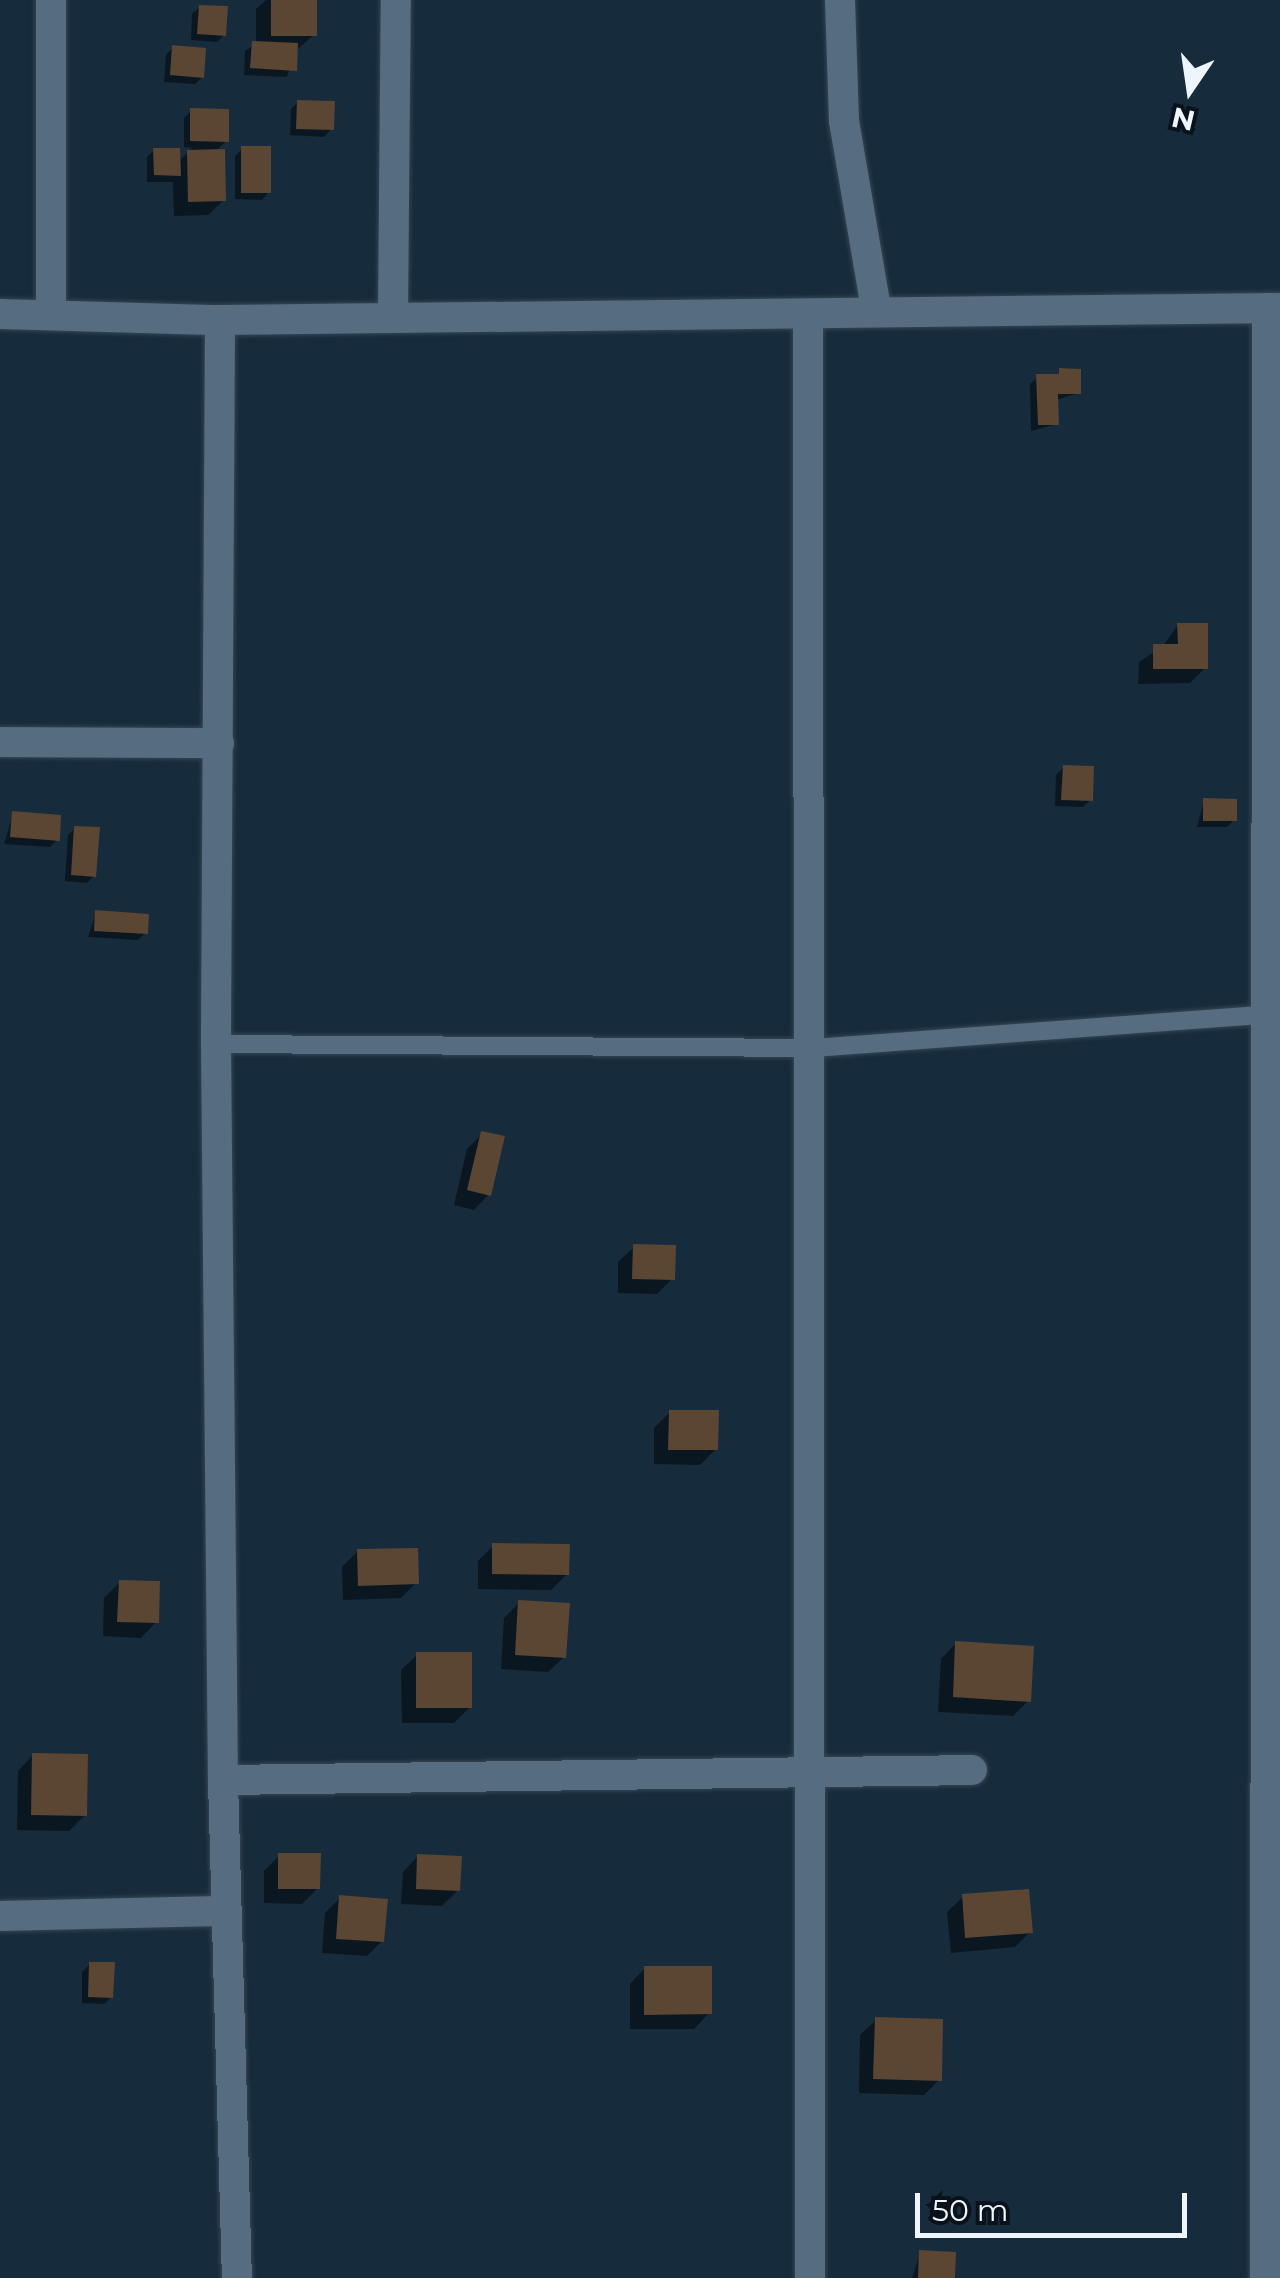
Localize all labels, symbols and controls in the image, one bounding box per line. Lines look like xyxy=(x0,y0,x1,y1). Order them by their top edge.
north arrow xyxy=(1140,40,1240,140)
text: N xyxy=(1168,100,1198,138)
scale bar xyxy=(920,2173,1192,2235)
text: 50 m xyxy=(932,2192,1009,2229)

